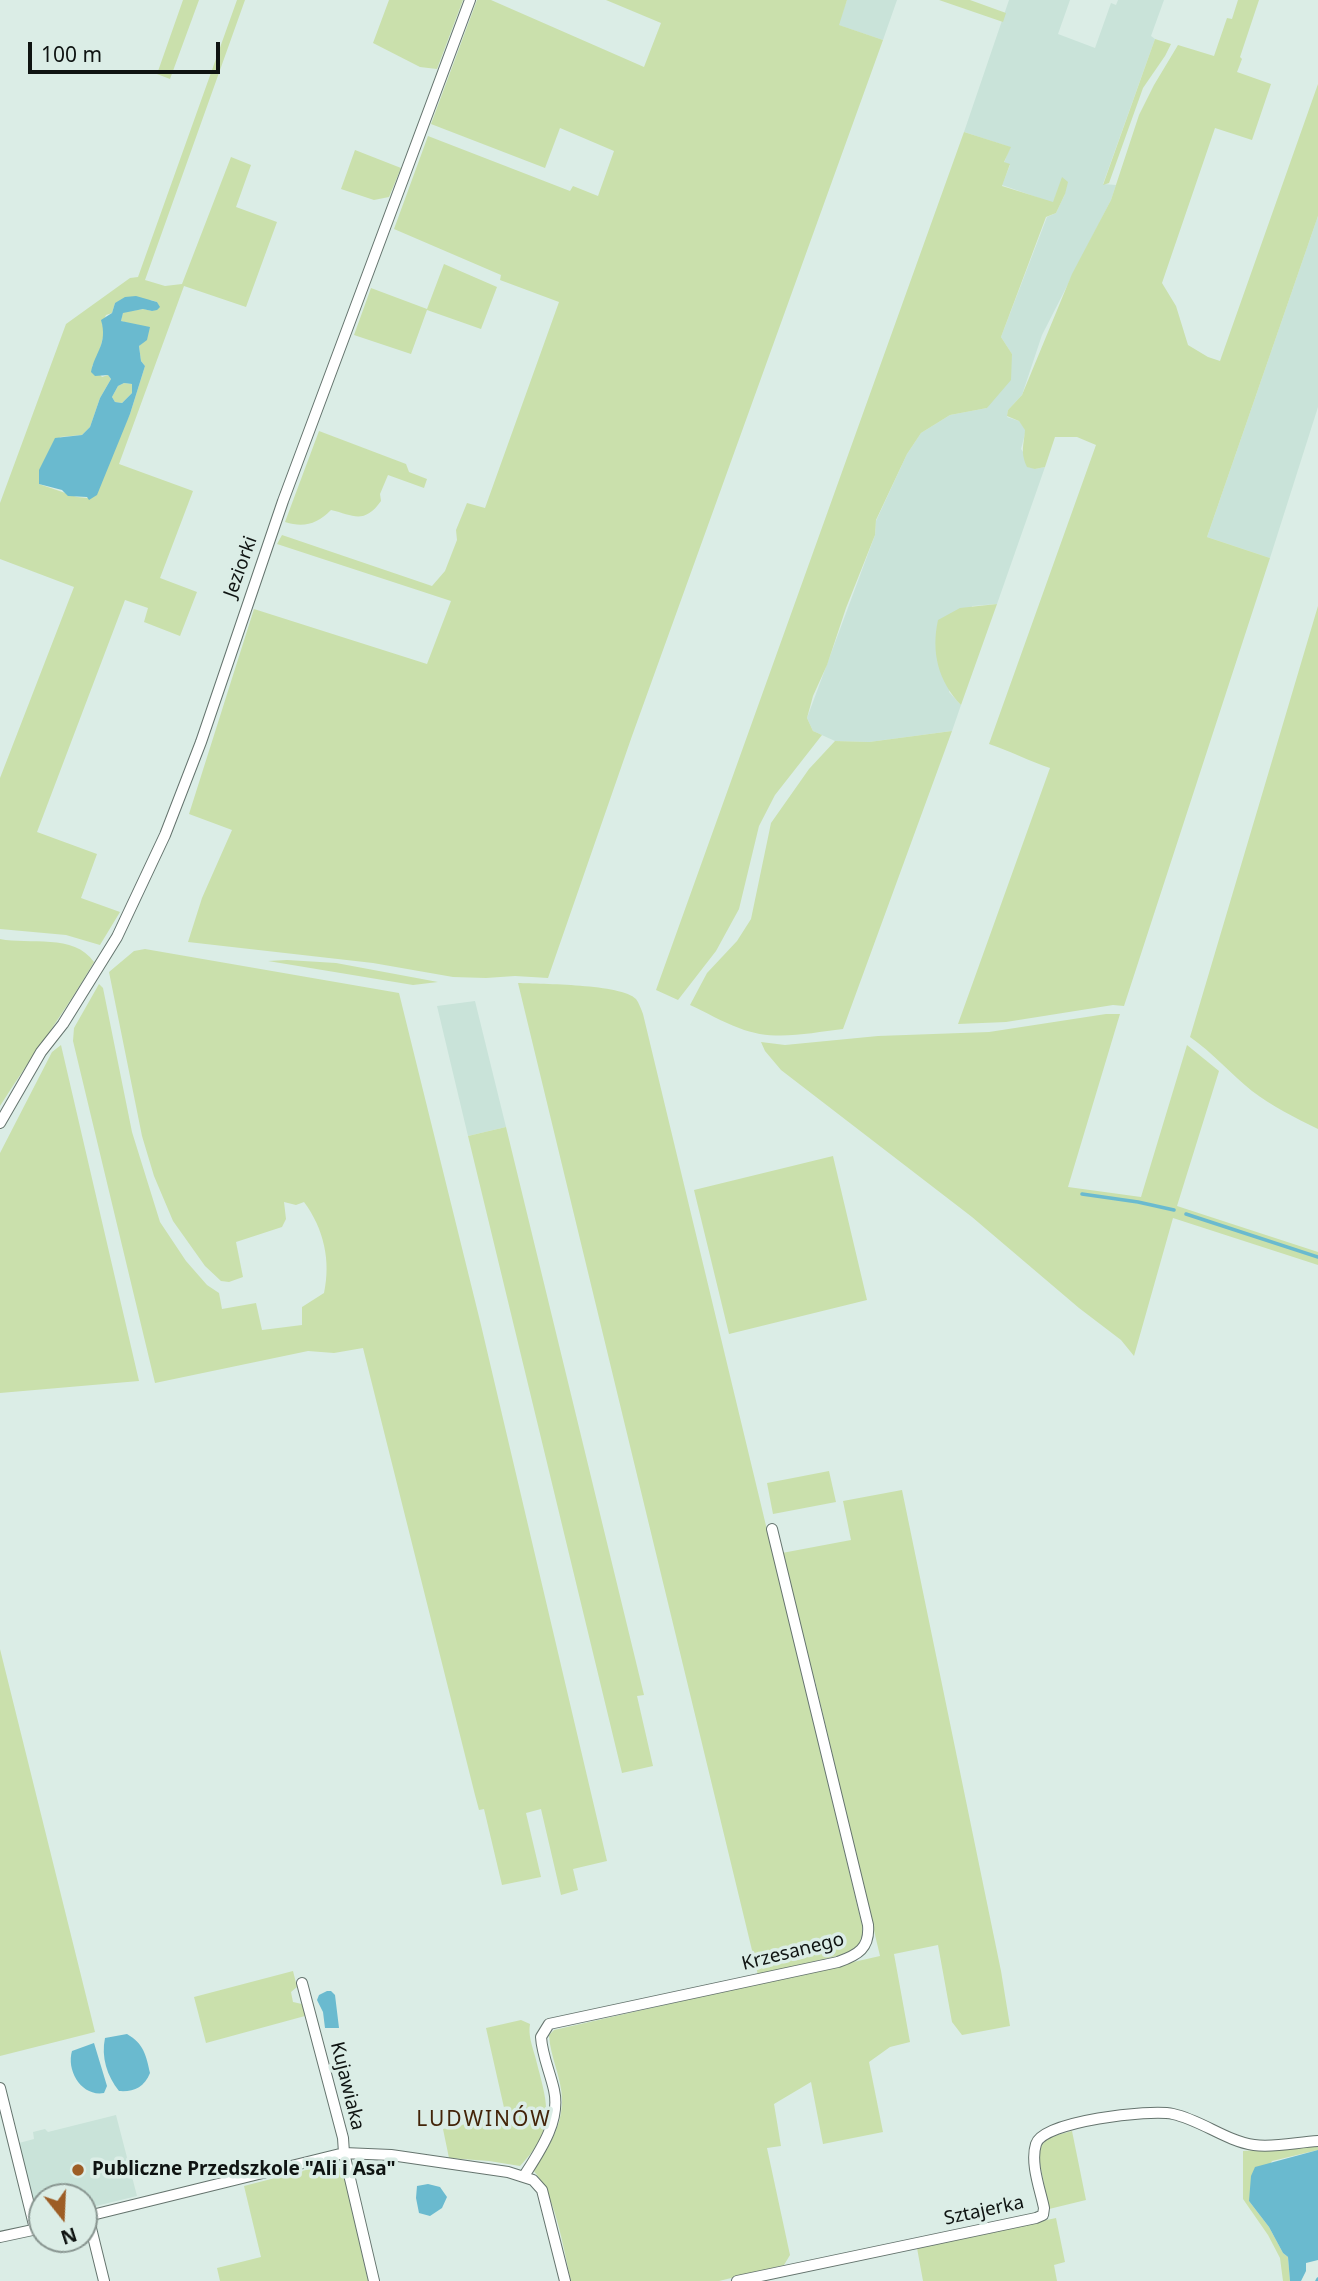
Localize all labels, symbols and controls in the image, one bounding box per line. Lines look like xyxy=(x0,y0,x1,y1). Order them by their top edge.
scale bar xyxy=(32,28,224,72)
text: 100 m xyxy=(41,40,102,68)
street label: Jeziorki xyxy=(219,533,263,601)
street label: Krzesanego xyxy=(739,1928,847,1976)
street label: Kujawiaka xyxy=(325,2039,369,2133)
district label: LUDWINÓW xyxy=(417,2107,551,2133)
place label: Publiczne Przedszkole "Ali i Asa" xyxy=(92,2159,396,2181)
marker: Publiczne Przedszkole "Ali i Asa" xyxy=(70,2162,86,2178)
north arrow xyxy=(28,2183,98,2253)
street label: Sztajerka xyxy=(942,2191,1026,2231)
text: N xyxy=(58,2221,80,2251)

